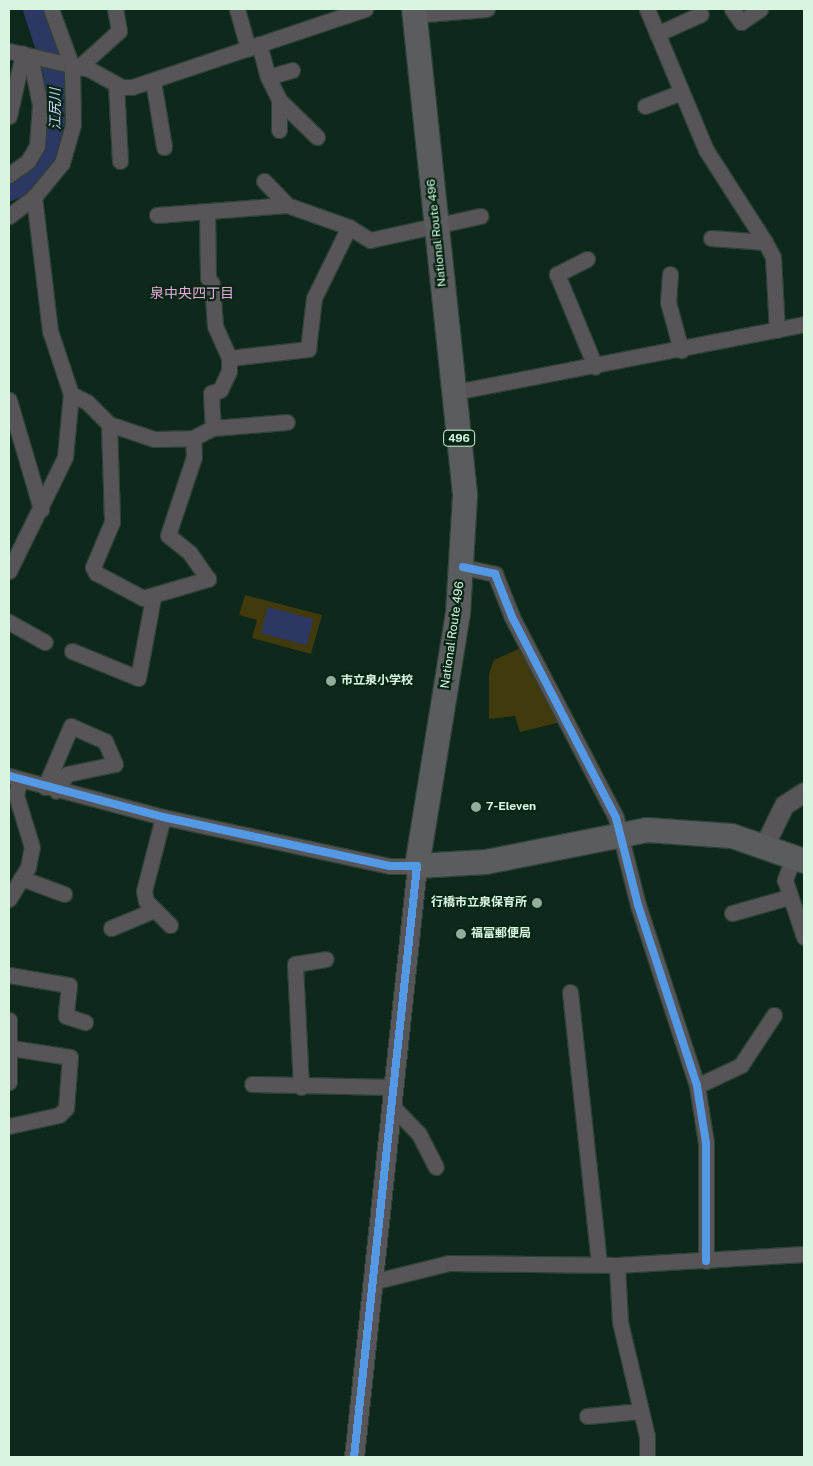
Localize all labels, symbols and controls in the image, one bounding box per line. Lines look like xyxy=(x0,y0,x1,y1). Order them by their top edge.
water label: 江尻川 xyxy=(47,88,63,130)
street label: National Route 496 xyxy=(424,178,450,288)
district label: 泉中央四丁目 xyxy=(150,285,234,301)
road number: 496 xyxy=(443,429,475,446)
street label: National Route 496 xyxy=(438,580,468,690)
place label: 市立泉小学校 xyxy=(341,674,413,688)
marker: 市立泉小学校 xyxy=(325,675,337,687)
place label: 7-Eleven xyxy=(486,800,536,814)
marker: 7-Eleven xyxy=(470,801,482,813)
place label: 行橋市立泉保育所 xyxy=(431,896,527,910)
marker: 行橋市立泉保育所 xyxy=(531,897,543,909)
place label: 福富郵便局 xyxy=(471,927,531,941)
marker: 福富郵便局 xyxy=(455,928,467,940)

